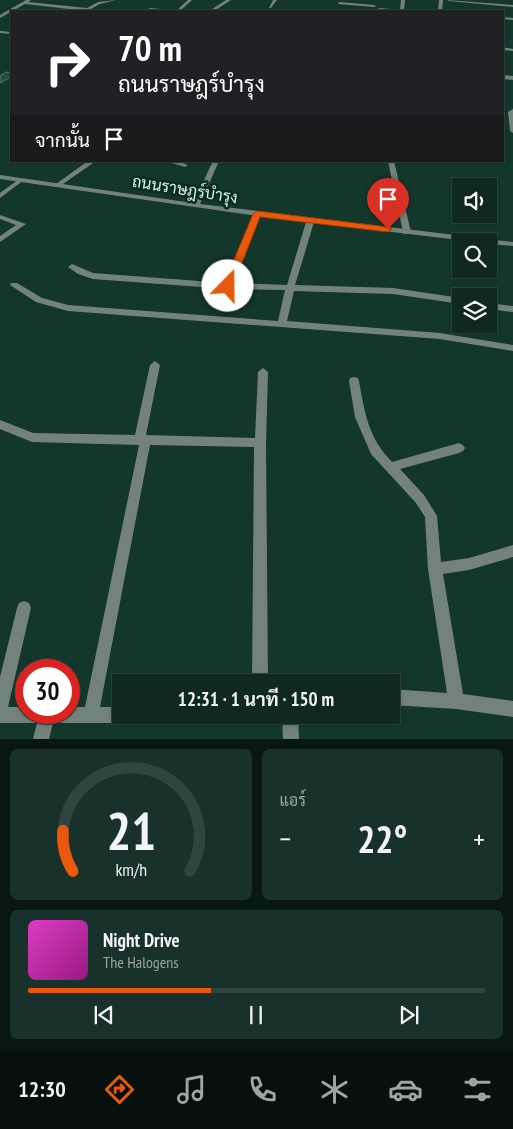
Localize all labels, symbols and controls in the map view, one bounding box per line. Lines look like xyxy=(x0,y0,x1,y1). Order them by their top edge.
text: 70 m xyxy=(118,25,182,71)
icon: right xyxy=(35,30,100,95)
text: ถนนราษฎร์บำรุง xyxy=(118,70,265,98)
icon: arrive xyxy=(100,125,128,153)
text: จากนั้น xyxy=(35,128,90,152)
street label: ถนนราษฎร์บำรุง xyxy=(130,169,240,209)
pin xyxy=(367,178,409,229)
map controls xyxy=(452,178,497,333)
button: sound xyxy=(452,178,497,223)
icon: arrive xyxy=(374,185,402,213)
button: search xyxy=(452,233,497,278)
position arrow xyxy=(201,259,253,311)
button: layers xyxy=(452,288,497,333)
speed limit sign: 30 xyxy=(15,659,80,724)
text: 12:31 · 1 นาที · 150 m xyxy=(178,687,334,711)
text: แอร์ xyxy=(280,790,306,810)
text: 21 xyxy=(106,797,156,864)
text: 22° xyxy=(357,814,407,863)
text: − xyxy=(280,820,291,857)
text: + xyxy=(473,820,485,857)
text: km/h xyxy=(115,858,147,881)
text: Night Drive xyxy=(103,928,180,952)
text: The Halogens xyxy=(103,952,179,972)
icon: previous xyxy=(90,1001,118,1029)
icon: pause xyxy=(242,1001,270,1029)
icon: next xyxy=(395,1001,423,1029)
icon: directions xyxy=(102,1072,137,1107)
icon: music xyxy=(174,1072,209,1107)
icon: phone xyxy=(245,1072,280,1107)
icon: climate xyxy=(317,1072,352,1107)
icon: car xyxy=(388,1072,423,1107)
icon: filters xyxy=(460,1072,495,1107)
text: 12:30 xyxy=(18,1075,66,1103)

